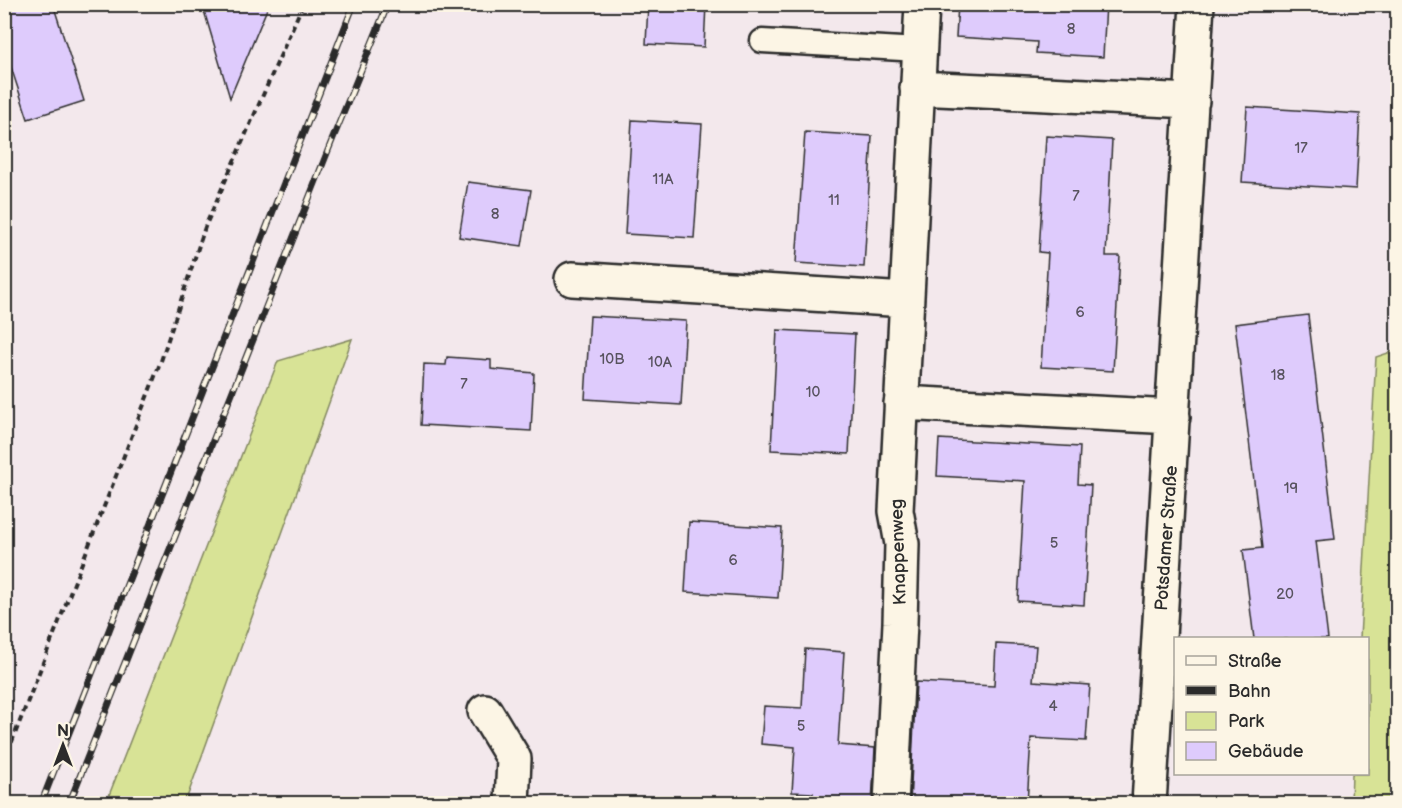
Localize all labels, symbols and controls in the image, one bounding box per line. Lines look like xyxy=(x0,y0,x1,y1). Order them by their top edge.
house number: 8 xyxy=(1067,20,1076,39)
house number: 17 xyxy=(1294,139,1308,158)
house number: 11A xyxy=(653,170,674,189)
house number: 7 xyxy=(1072,187,1080,206)
house number: 11 xyxy=(828,191,840,210)
house number: 8 xyxy=(491,205,500,224)
house number: 6 xyxy=(1075,303,1085,322)
house number: 10B xyxy=(600,350,624,369)
house number: 10A xyxy=(648,353,673,372)
house number: 18 xyxy=(1271,366,1286,385)
house number: 7 xyxy=(460,375,468,394)
house number: 10 xyxy=(806,383,820,402)
street label: Potsdamer Straße xyxy=(1151,464,1182,611)
house number: 19 xyxy=(1284,479,1298,498)
street label: Knappenweg xyxy=(886,498,911,606)
house number: 5 xyxy=(1050,534,1058,553)
house number: 6 xyxy=(728,551,738,570)
house number: 20 xyxy=(1276,585,1294,604)
legend xyxy=(1174,637,1369,775)
text: Straße xyxy=(1228,651,1282,672)
text: Bahn xyxy=(1228,681,1271,702)
house number: 4 xyxy=(1048,697,1058,716)
text: Park xyxy=(1228,711,1264,732)
north arrow xyxy=(33,715,93,775)
house number: 5 xyxy=(797,717,805,736)
text: N xyxy=(57,722,69,741)
text: Gebäude xyxy=(1228,741,1304,762)

